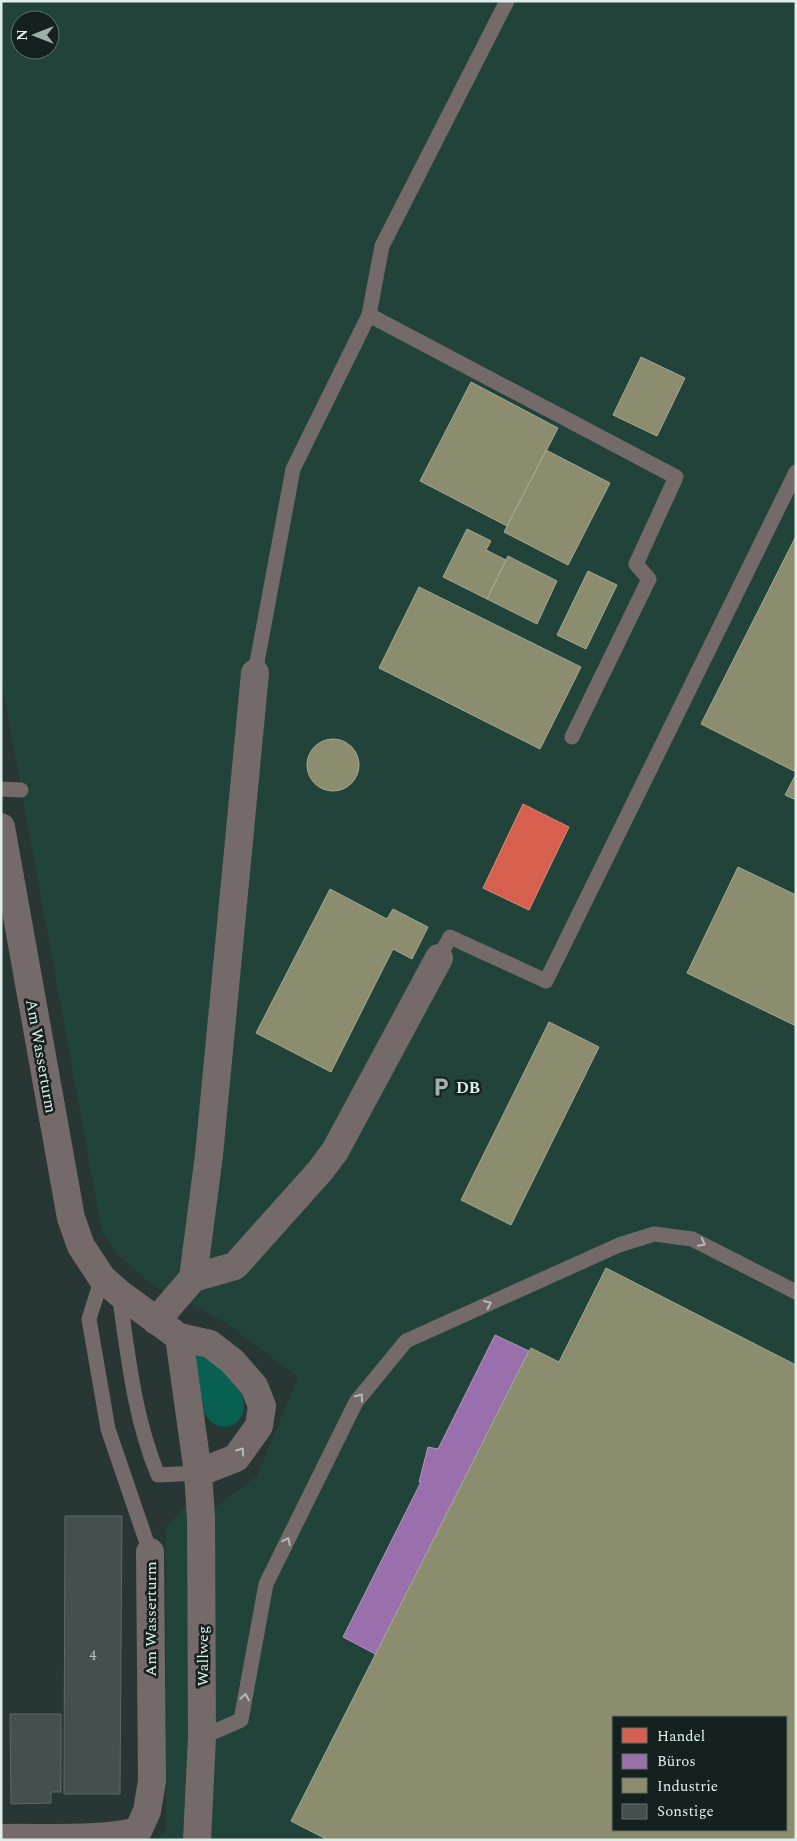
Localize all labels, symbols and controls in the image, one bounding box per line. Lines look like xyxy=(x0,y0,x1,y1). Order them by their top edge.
north arrow xyxy=(10,10,60,60)
text: N xyxy=(12,29,33,41)
street label: Am Wasserturm xyxy=(19,997,63,1115)
parking icon: DB xyxy=(430,1076,452,1098)
place label: DB xyxy=(456,1076,480,1100)
one-way arrow xyxy=(696,1237,705,1247)
one-way arrow xyxy=(483,1299,492,1310)
one-way arrow xyxy=(355,1394,363,1403)
one-way arrow xyxy=(235,1448,243,1457)
one-way arrow xyxy=(281,1538,291,1547)
street label: Am Wasserturm xyxy=(139,1561,163,1677)
street label: Wallweg xyxy=(191,1625,215,1687)
house number: 4 xyxy=(90,1645,97,1666)
one-way arrow xyxy=(240,1693,250,1702)
legend xyxy=(612,1716,787,1831)
text: Handel xyxy=(657,1725,705,1748)
text: Büros xyxy=(657,1750,696,1773)
text: Industrie xyxy=(657,1775,718,1798)
text: Sonstige xyxy=(657,1800,714,1823)

